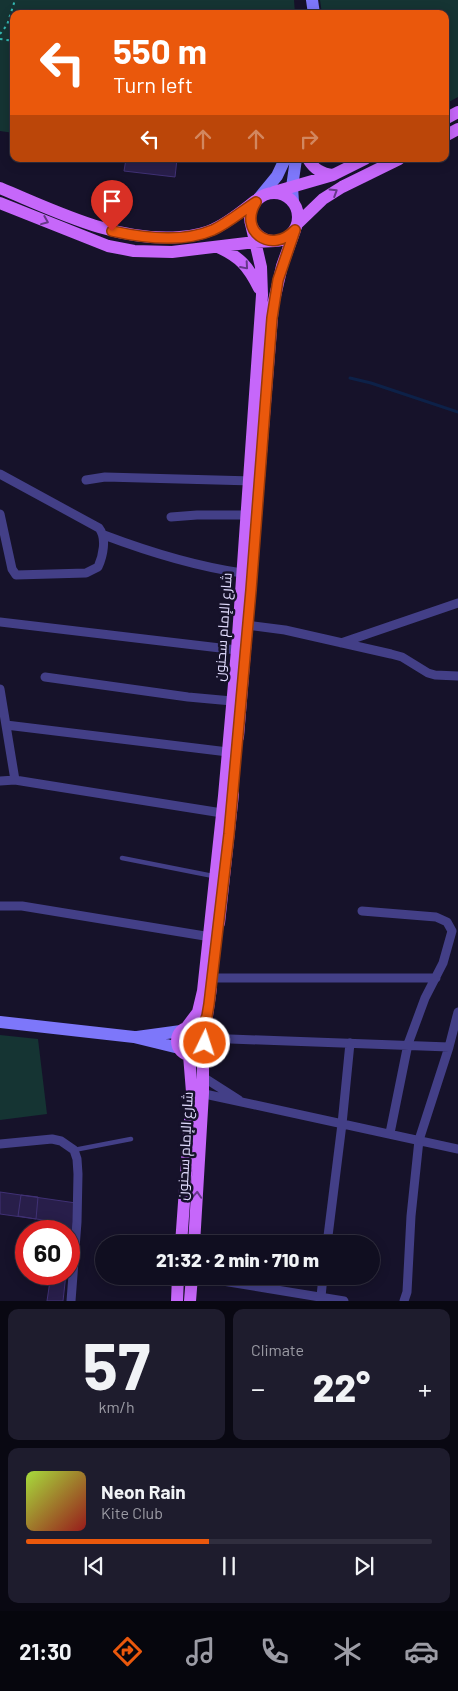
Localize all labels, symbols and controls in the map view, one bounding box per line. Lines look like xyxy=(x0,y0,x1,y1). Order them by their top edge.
text: 550 m xyxy=(113,29,207,71)
icon: left xyxy=(30,30,95,95)
text: Turn left xyxy=(113,71,193,97)
icon: left xyxy=(136,125,164,153)
icon: ahead xyxy=(189,125,217,153)
icon: ahead xyxy=(242,125,270,153)
icon: right xyxy=(295,125,323,153)
pin xyxy=(91,180,133,231)
icon: arrive xyxy=(98,187,126,215)
one-way arrow xyxy=(329,189,338,198)
one-way arrow xyxy=(40,215,49,225)
one-way arrow xyxy=(239,260,248,269)
street label: شارع الإمام سحنون xyxy=(210,572,237,682)
position arrow xyxy=(178,1016,230,1068)
street label: شارع الإمام سحنون xyxy=(173,1091,198,1201)
one-way arrow xyxy=(191,1191,202,1199)
speed limit sign: 60 xyxy=(15,1220,80,1285)
text: 21:32 · 2 min · 710 m xyxy=(156,1248,319,1271)
text: 57 xyxy=(83,1325,150,1403)
text: Climate xyxy=(251,1340,304,1359)
text: 22° xyxy=(313,1364,370,1410)
text: − xyxy=(251,1371,265,1405)
text: + xyxy=(418,1371,432,1405)
text: km/h xyxy=(98,1397,135,1416)
text: Neon Rain xyxy=(101,1480,186,1503)
text: Kite Club xyxy=(101,1503,163,1522)
icon: previous xyxy=(80,1552,108,1580)
icon: pause xyxy=(215,1552,243,1580)
icon: next xyxy=(350,1552,378,1580)
icon: directions xyxy=(110,1634,145,1669)
icon: music xyxy=(183,1634,218,1669)
icon: phone xyxy=(257,1634,292,1669)
icon: climate xyxy=(330,1634,365,1669)
icon: car xyxy=(404,1634,439,1669)
text: 21:30 xyxy=(19,1638,72,1664)

